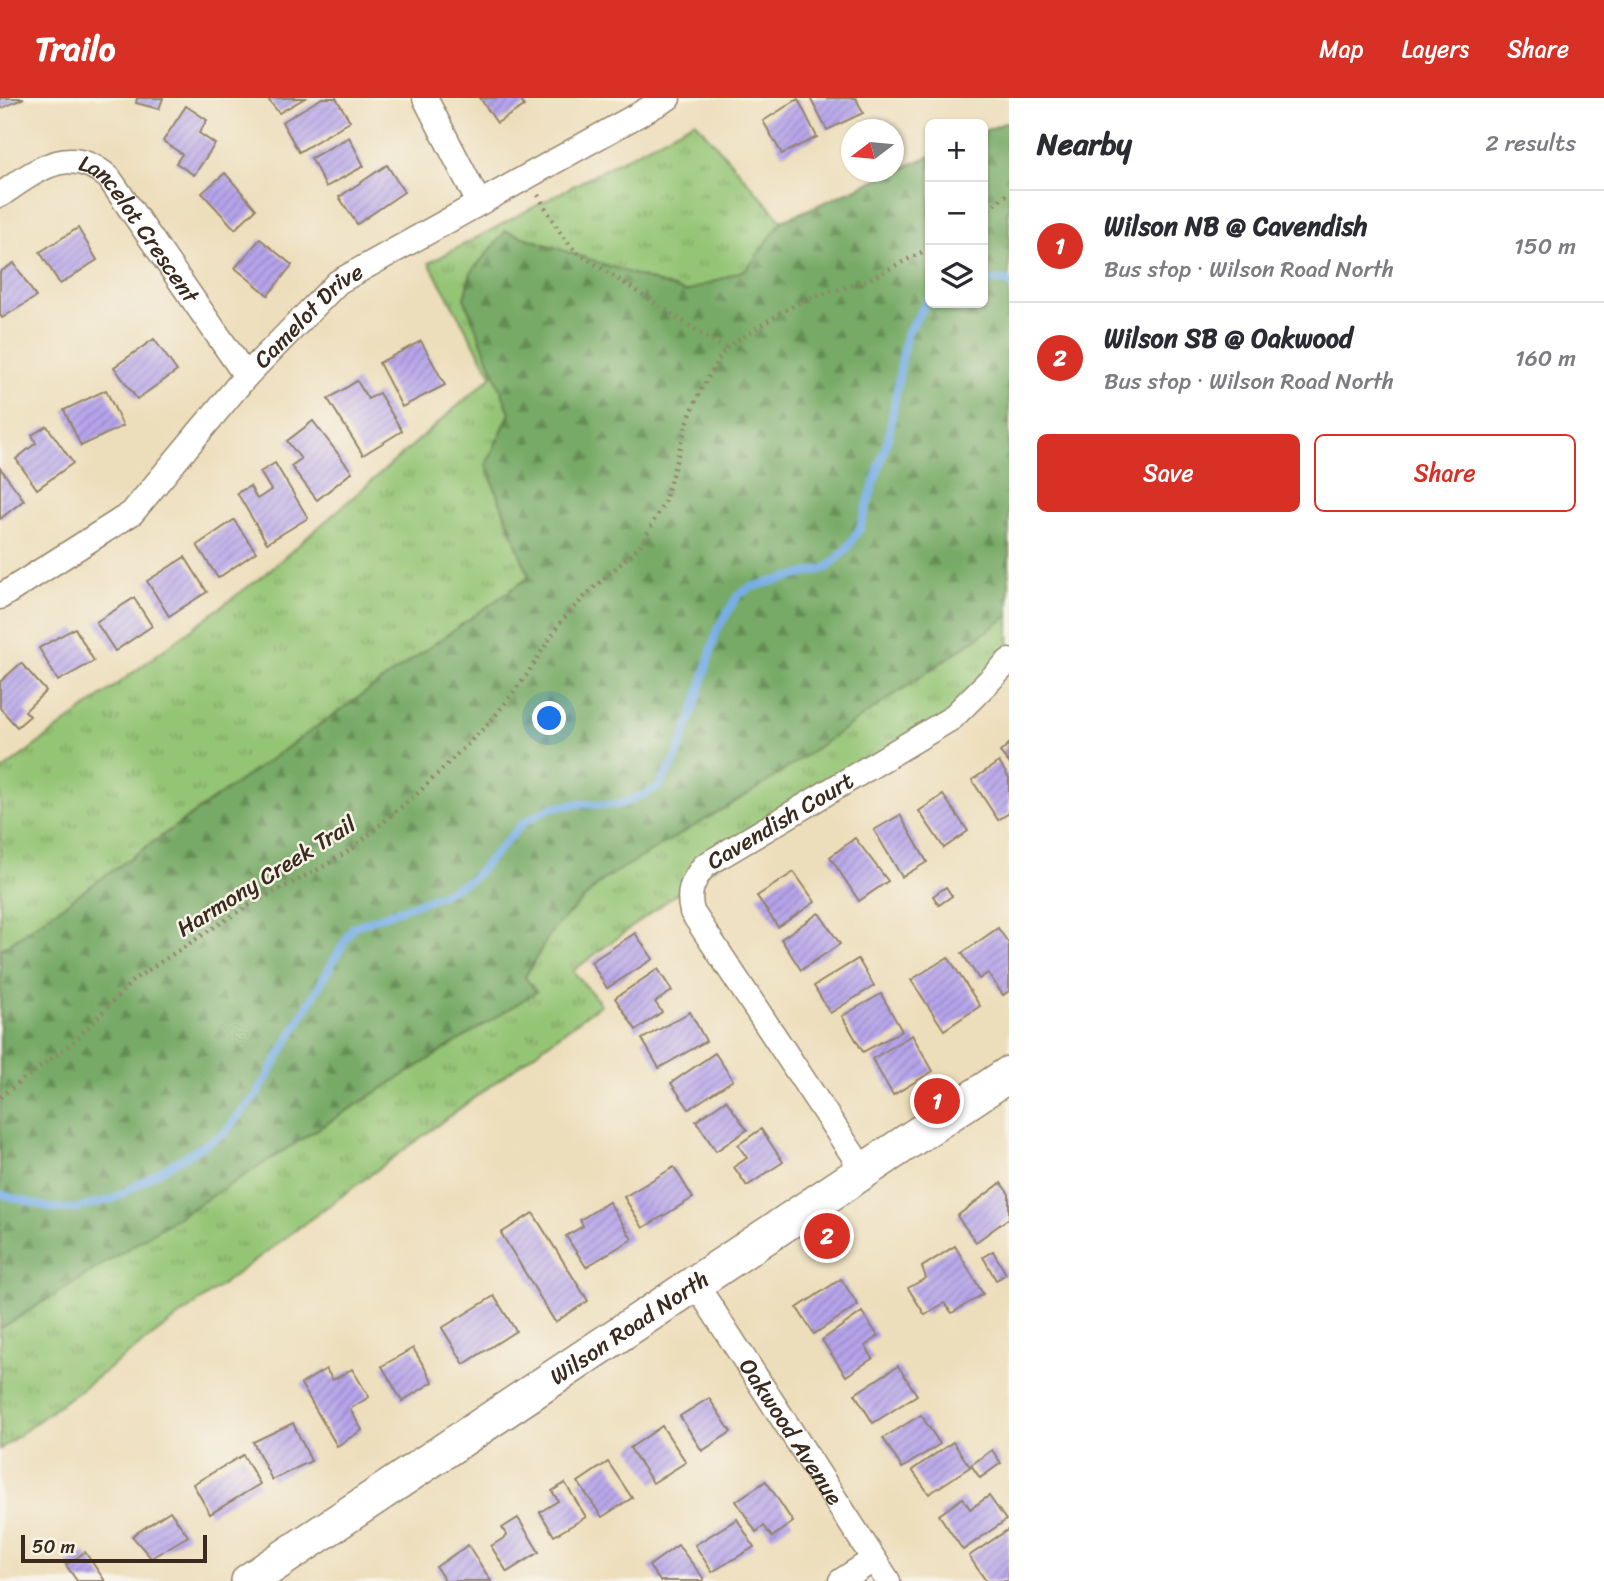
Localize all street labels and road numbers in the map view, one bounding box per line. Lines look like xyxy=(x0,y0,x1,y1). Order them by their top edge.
street label: Lancelot Crescent xyxy=(74,143,211,314)
street label: Camelot Drive xyxy=(244,252,371,379)
street label: Cavendish Court xyxy=(699,761,862,881)
street label: Harmony Creek Trail xyxy=(168,804,365,948)
street label: Wilson Road North xyxy=(541,1259,718,1396)
street label: Oakwood Avenue xyxy=(728,1350,854,1514)

